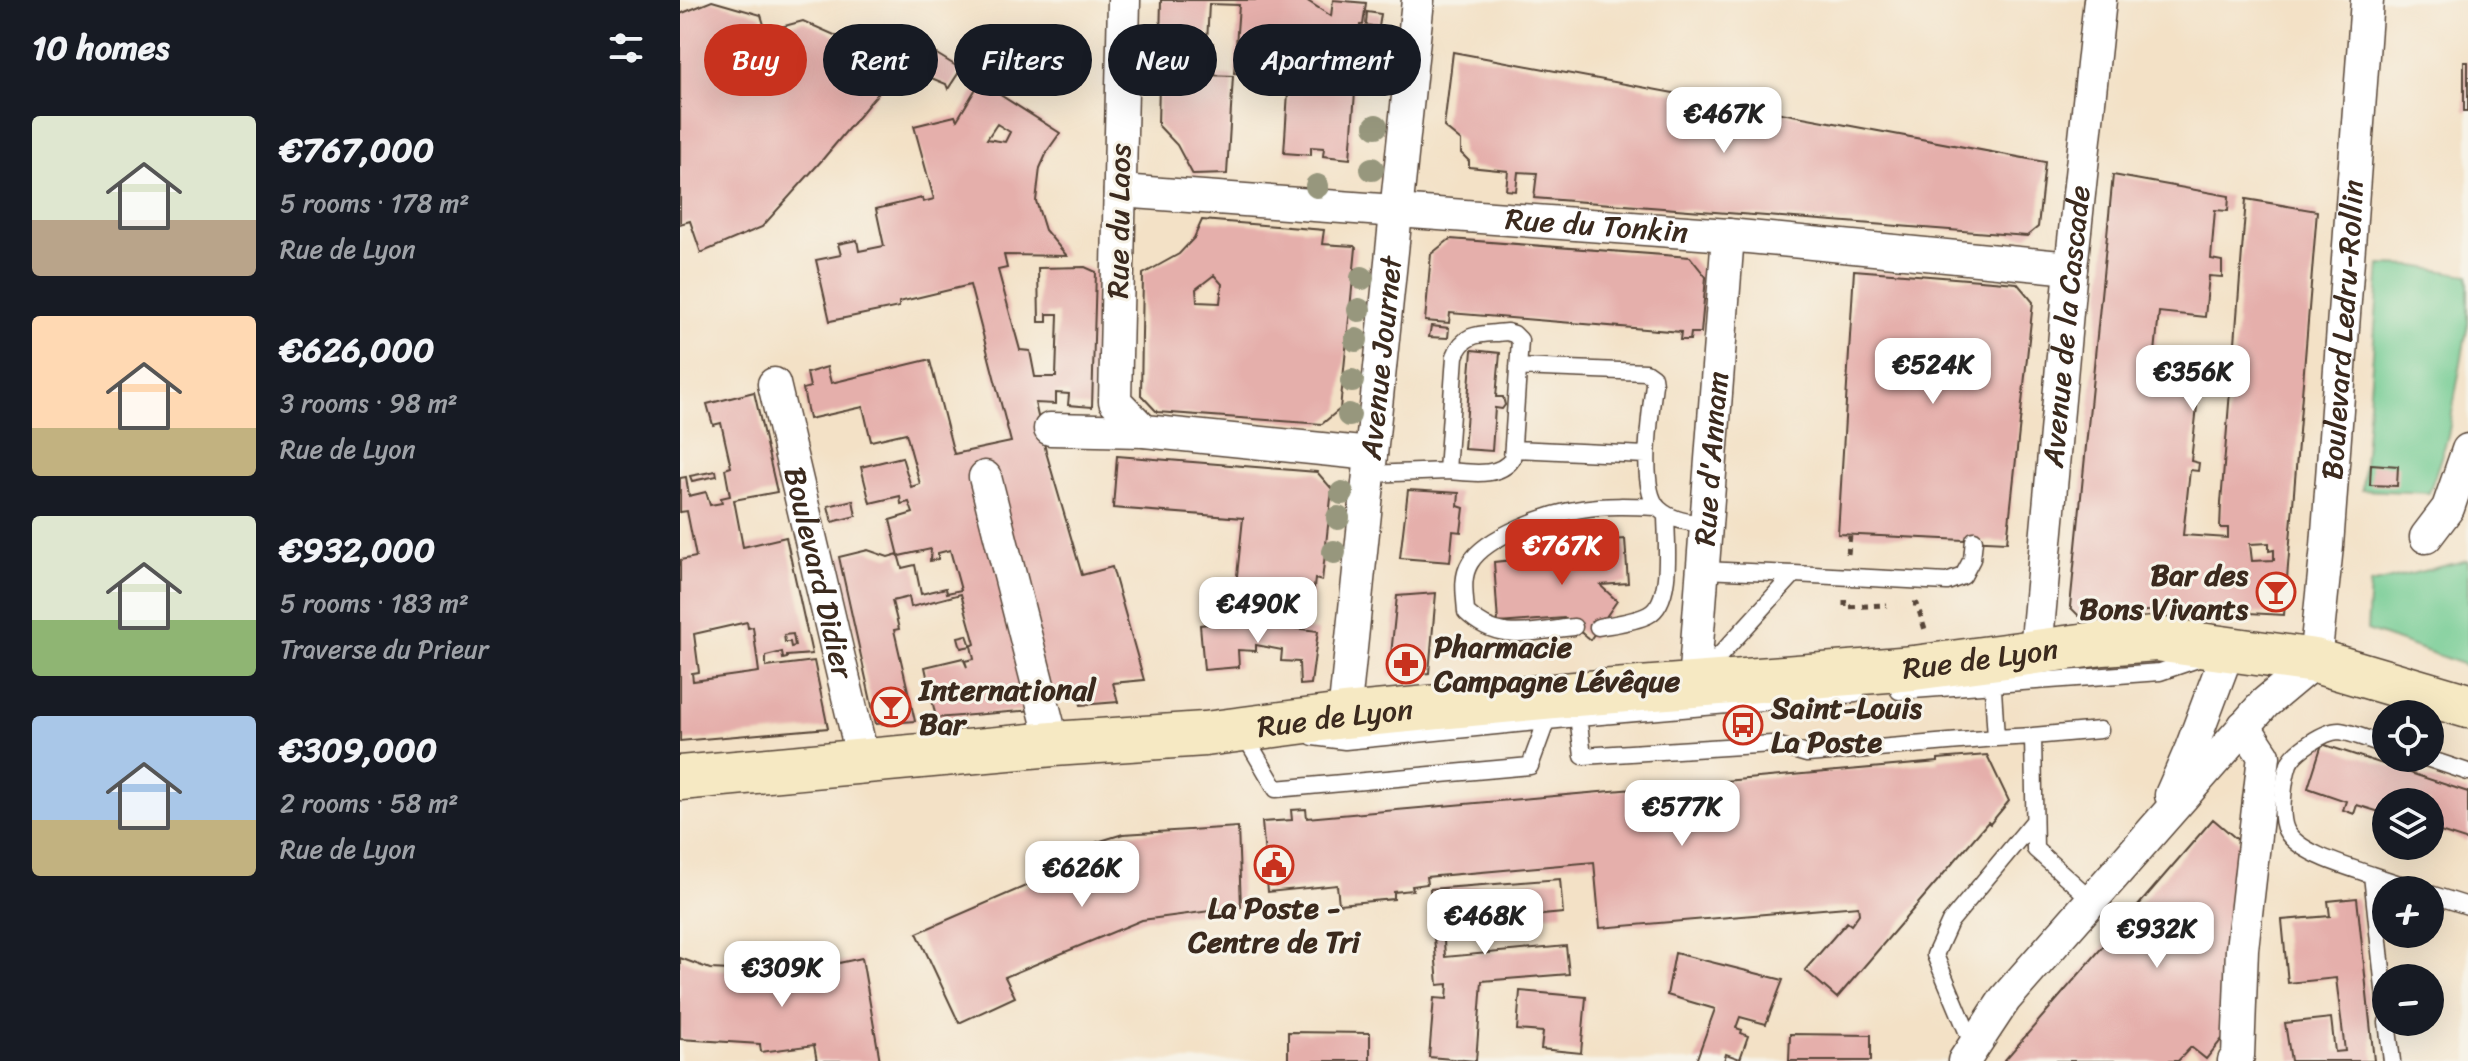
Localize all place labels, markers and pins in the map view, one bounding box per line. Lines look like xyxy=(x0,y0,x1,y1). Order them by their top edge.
pin: €467K xyxy=(1668,87,1780,155)
pin: €524K xyxy=(1877,338,1989,406)
pin: €356K xyxy=(2137,345,2249,413)
pin: €767K xyxy=(1506,519,1618,587)
place label: Bar des Bons Vivants xyxy=(2079,548,2249,636)
bar icon: Bar des Bons Vivants xyxy=(2255,571,2297,613)
pin: €490K xyxy=(1202,577,1314,645)
place label: Pharmacie Campagne Lévêque xyxy=(1433,620,1681,708)
pharmacy icon: Pharmacie Campagne Lévêque xyxy=(1385,643,1427,685)
place label: International Bar xyxy=(917,663,1097,751)
place label: Saint-Louis La Poste xyxy=(1770,681,1922,769)
bar icon: International Bar xyxy=(870,686,912,728)
bus stop icon: Saint-Louis La Poste xyxy=(1722,704,1764,746)
pin: €577K xyxy=(1626,780,1738,848)
pin: €626K xyxy=(1026,841,1138,909)
public building icon: La Poste - Centre de Tri xyxy=(1253,844,1295,886)
place label: La Poste - Centre de Tri xyxy=(1187,881,1362,969)
pin: €468K xyxy=(1429,889,1541,957)
pin: €932K xyxy=(2101,902,2213,970)
pin: €309K xyxy=(726,941,838,1009)

